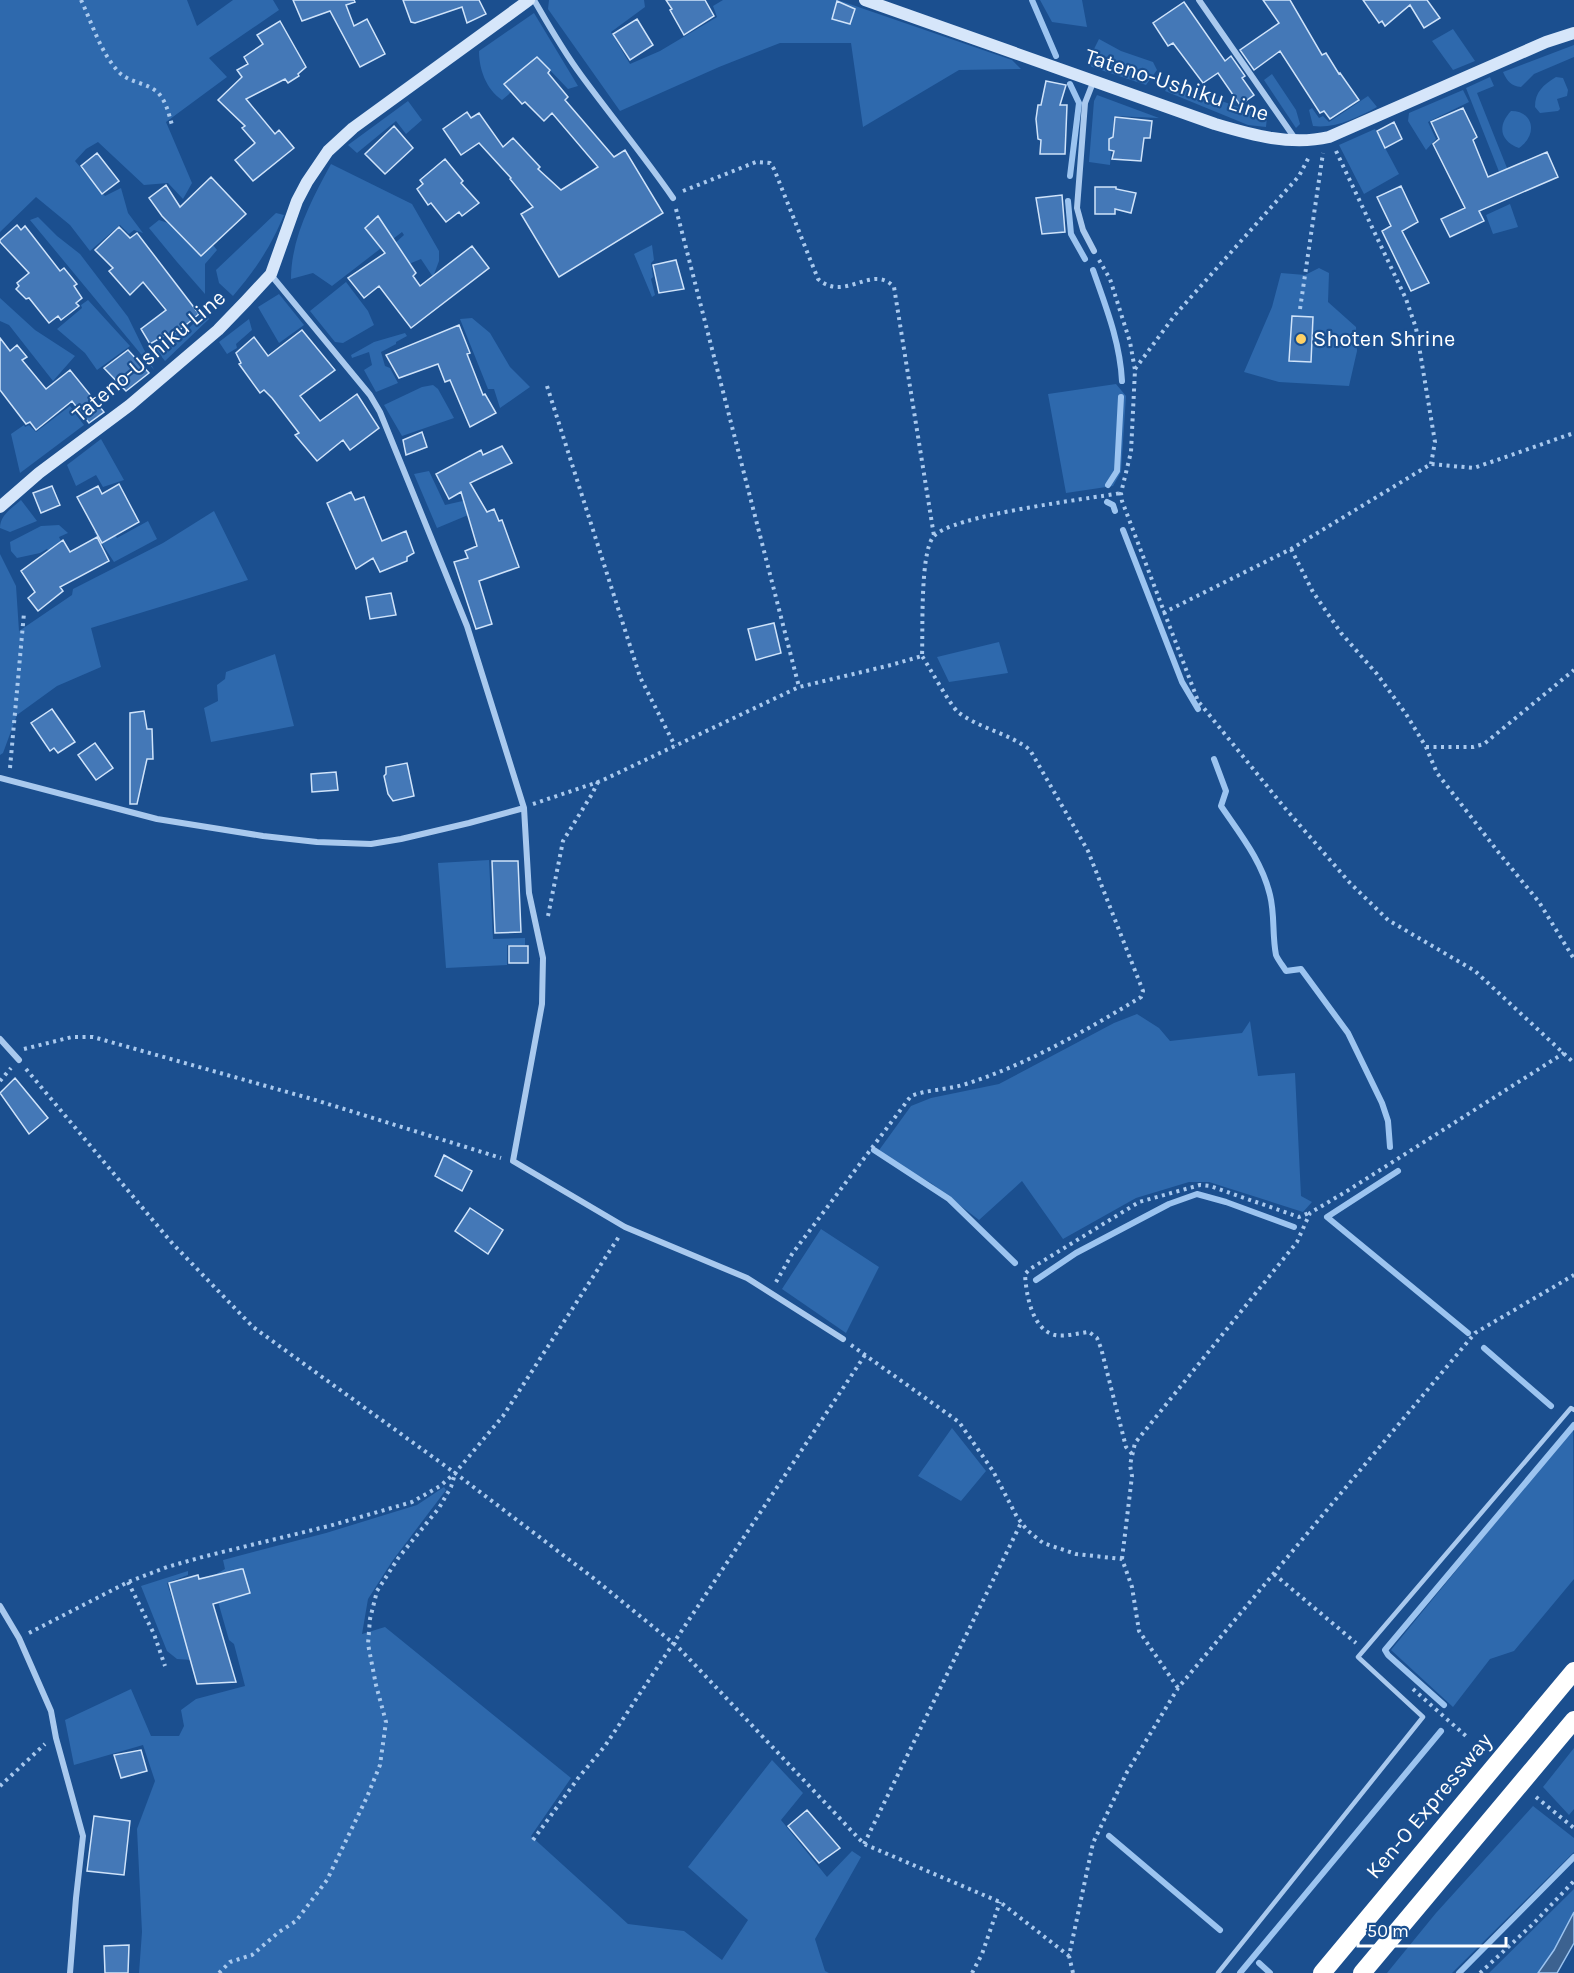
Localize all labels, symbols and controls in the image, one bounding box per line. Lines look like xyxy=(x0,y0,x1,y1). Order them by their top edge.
street label: Tateno-Ushiku Line xyxy=(1082,43,1272,127)
street label: Tateno-Ushiku Line xyxy=(67,284,231,428)
place label: Shoten Shrine xyxy=(1313,326,1455,352)
marker: Shoten Shrine xyxy=(1294,332,1308,346)
street label: Ken-O Expressway xyxy=(1360,1728,1498,1884)
scale bar xyxy=(1358,1910,1506,1948)
text: 50 m xyxy=(1367,1920,1409,1942)

